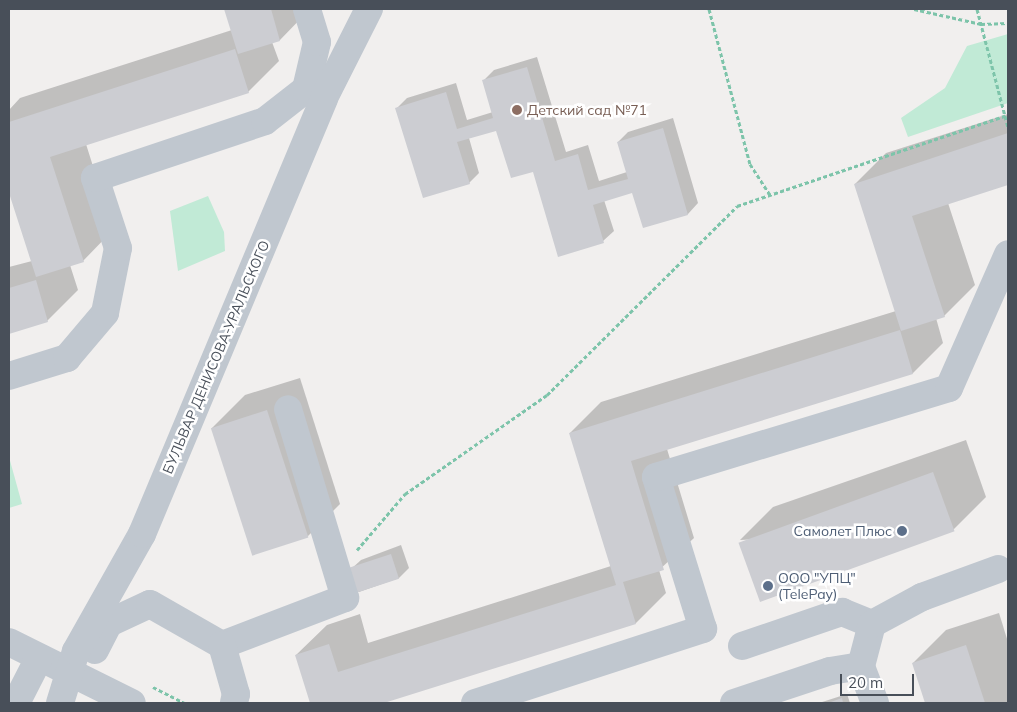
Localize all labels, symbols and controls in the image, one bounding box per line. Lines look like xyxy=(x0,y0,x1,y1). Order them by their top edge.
place label: Детский сад №71 xyxy=(527,102,647,118)
marker: Детский сад №71 xyxy=(511,104,523,116)
street label: БУЛЬВАР ДЕНИСОВА-УРАЛЬСКОГО xyxy=(159,238,273,476)
place label: Самолет Плюс xyxy=(794,523,892,539)
marker: Самолет Плюс xyxy=(896,525,908,537)
place label: ООО "УПЦ" (TelePay) xyxy=(778,570,856,602)
marker: ООО "УПЦ" (TelePay) xyxy=(762,580,774,592)
scale bar xyxy=(842,664,916,696)
text: 20 m xyxy=(848,673,883,692)

